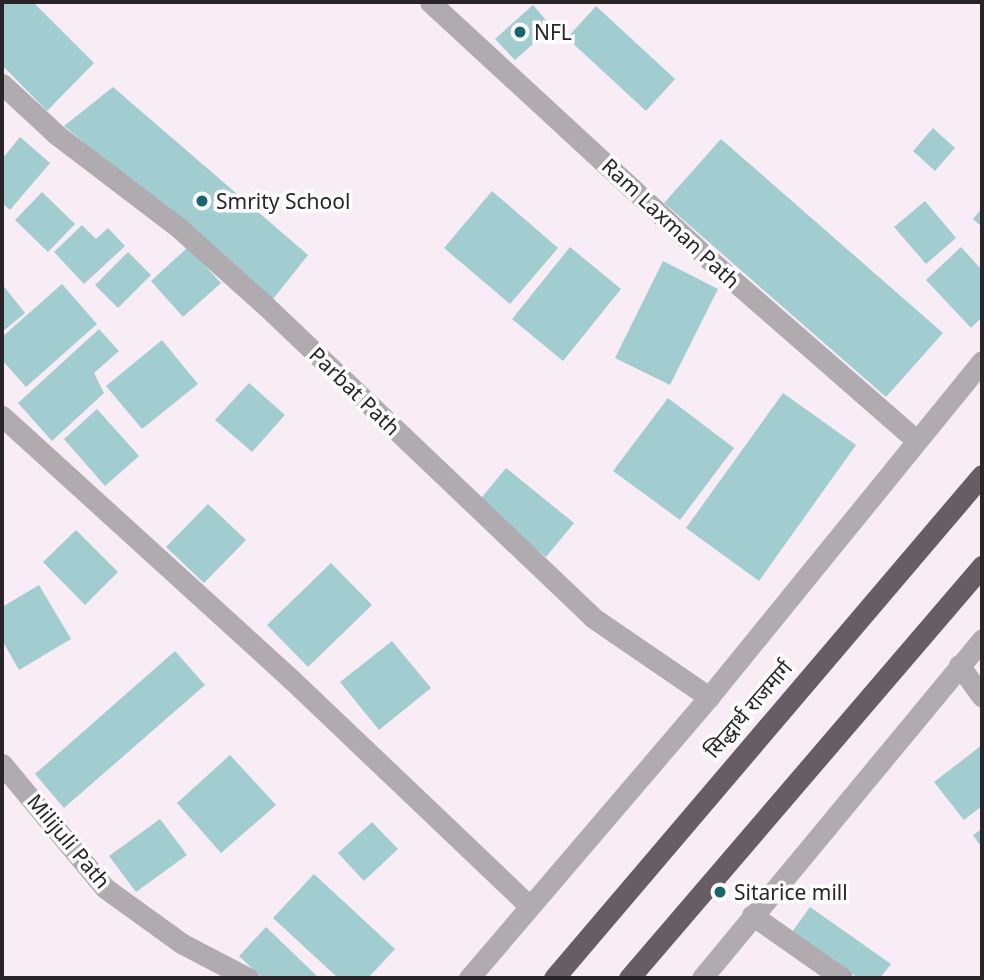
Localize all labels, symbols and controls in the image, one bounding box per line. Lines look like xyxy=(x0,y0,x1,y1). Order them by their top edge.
place label: NFL xyxy=(534,19,572,45)
marker: NFL xyxy=(512,24,528,40)
street label: Ram Laxman Path xyxy=(597,153,745,293)
place label: Smrity School xyxy=(216,188,350,214)
marker: Smrity School xyxy=(194,193,210,209)
street label: Parbat Path xyxy=(305,342,405,440)
street label: सिद्धार्थ राजमार्ग xyxy=(699,655,797,763)
street label: Milijuli Path xyxy=(22,789,116,893)
place label: Sitarice mill xyxy=(734,879,848,905)
marker: Sitarice mill xyxy=(712,884,728,900)

